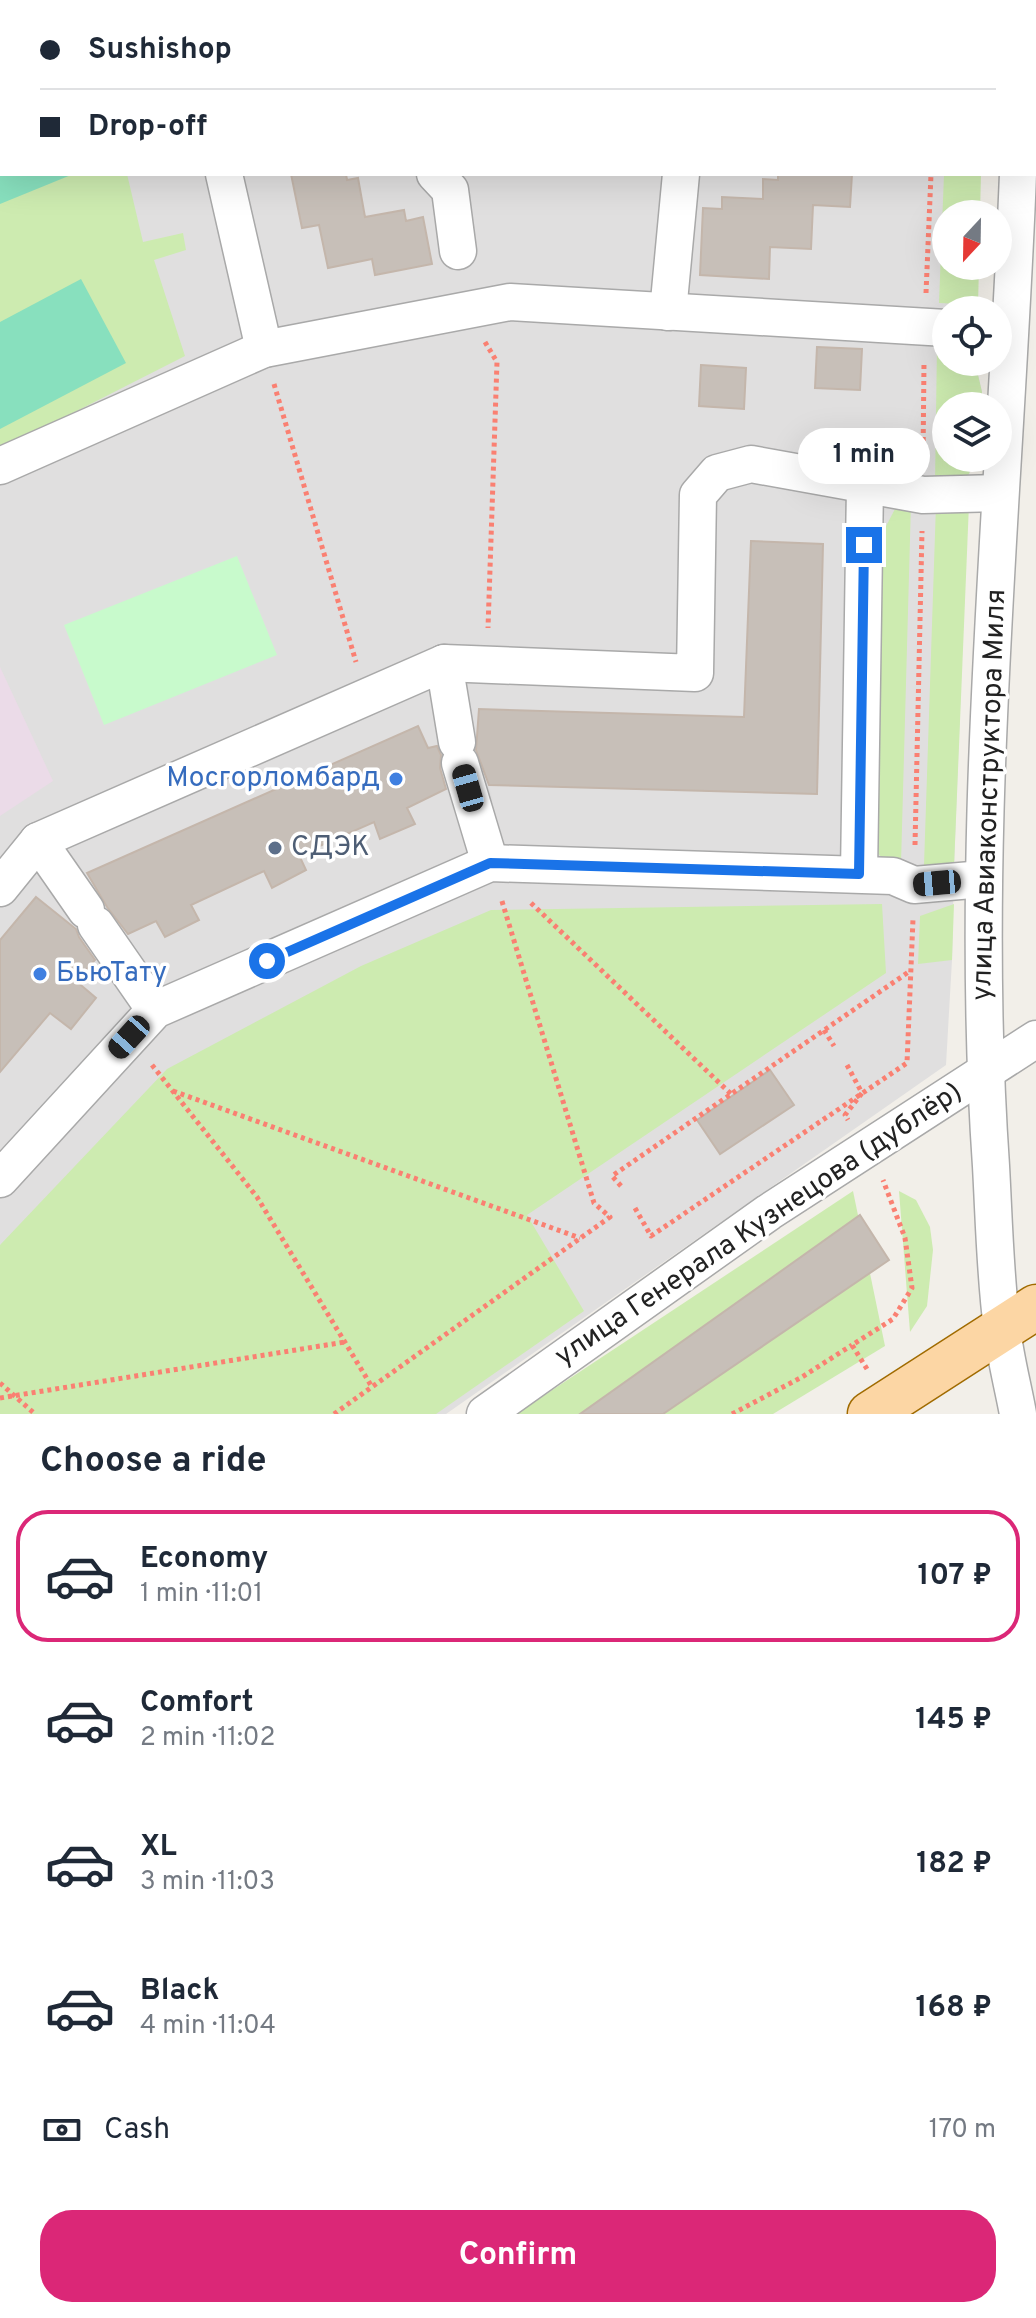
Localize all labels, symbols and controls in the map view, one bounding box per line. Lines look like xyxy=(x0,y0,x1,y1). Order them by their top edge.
text: Sushishop xyxy=(88,32,232,69)
text: Drop-off xyxy=(88,109,207,146)
north arrow xyxy=(932,200,1012,280)
map controls xyxy=(932,200,1012,472)
button: locate xyxy=(932,296,1012,376)
button: layers xyxy=(932,392,1012,472)
callout: 1 min xyxy=(798,429,930,485)
text: 1 min xyxy=(833,439,895,472)
route end xyxy=(846,527,882,563)
street label: улица Авиаконструктора Миля xyxy=(965,588,1015,1002)
place label: Мосгорломбард xyxy=(166,761,380,797)
car xyxy=(450,762,486,814)
marker: Мосгорломбард xyxy=(387,770,405,788)
place label: СДЭК xyxy=(291,830,370,866)
marker: СДЭК xyxy=(266,839,284,857)
car xyxy=(912,869,962,897)
route start xyxy=(249,943,285,979)
place label: БьюТату xyxy=(56,956,167,992)
marker: БьюТату xyxy=(31,965,49,983)
car xyxy=(104,1011,154,1063)
street label: улица Генерала Кузнецова (дублёр) xyxy=(548,1075,970,1375)
text: Choose a ride xyxy=(40,1439,266,1485)
icon: car xyxy=(44,1540,116,1612)
text: Economy xyxy=(140,1541,268,1578)
text: 107 ₽ xyxy=(917,1558,992,1595)
text: 1 min · 11:01 xyxy=(140,1578,263,1611)
icon: car xyxy=(44,1684,116,1756)
text: Comfort xyxy=(140,1685,253,1722)
text: 145 ₽ xyxy=(915,1702,992,1739)
text: 2 min · 11:02 xyxy=(140,1722,275,1755)
icon: car xyxy=(44,1828,116,1900)
text: XL xyxy=(140,1829,177,1866)
text: 182 ₽ xyxy=(916,1846,992,1883)
text: 3 min · 11:03 xyxy=(140,1866,275,1899)
icon: car xyxy=(44,1972,116,2044)
text: Black xyxy=(140,1973,219,2010)
text: 168 ₽ xyxy=(915,1990,992,2027)
text: 4 min · 11:04 xyxy=(140,2010,276,2043)
icon: cash xyxy=(40,2108,84,2152)
text: Cash xyxy=(104,2112,170,2149)
text: 170 m xyxy=(929,2114,996,2147)
button: Confirm xyxy=(40,2210,996,2302)

